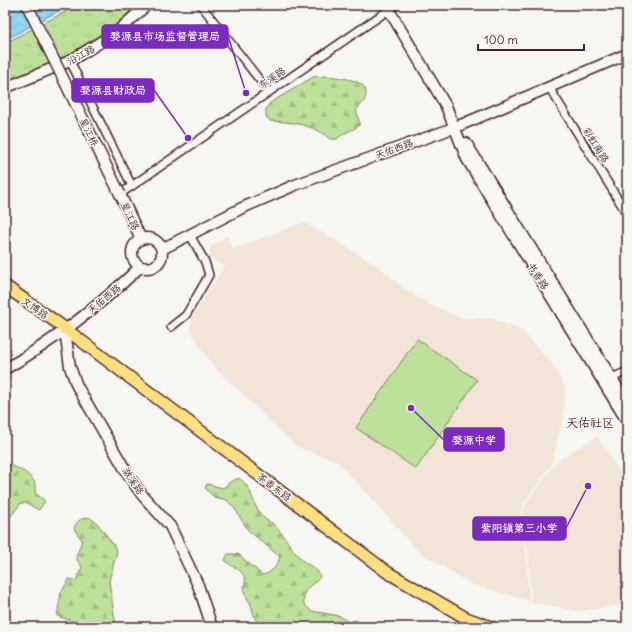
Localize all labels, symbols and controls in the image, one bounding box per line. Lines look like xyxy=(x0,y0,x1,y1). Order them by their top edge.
callout: 婺源县市场监督管理局 xyxy=(102,25,228,48)
scale bar xyxy=(478,26,584,52)
text: 婺源县市场监督管理局 xyxy=(110,29,220,43)
text: 100 m xyxy=(484,32,518,47)
street label: 沿江路 xyxy=(65,42,97,68)
street label: 东溪路 xyxy=(256,64,288,92)
callout: 婺源县财政局 xyxy=(72,79,154,102)
text: 婺源县财政局 xyxy=(80,83,146,97)
street label: 星江桥 xyxy=(77,116,101,148)
street label: 彩虹南路 xyxy=(580,125,612,165)
street label: 天佑西路 xyxy=(373,136,415,162)
street label: 星江路 xyxy=(118,200,142,232)
street label: 书香路 xyxy=(525,260,551,292)
street label: 天佑西路 xyxy=(85,281,123,317)
street label: 文博路 xyxy=(19,294,51,322)
district label: 天佑社区 xyxy=(566,415,614,430)
callout: 婺源中学 xyxy=(444,428,504,451)
text: 婺源中学 xyxy=(452,433,496,447)
street label: 潋溪路 xyxy=(119,465,147,497)
street label: 茶香东路 xyxy=(254,470,294,504)
callout: 紫阳镇第三小学 xyxy=(473,517,566,540)
text: 紫阳镇第三小学 xyxy=(481,521,558,535)

